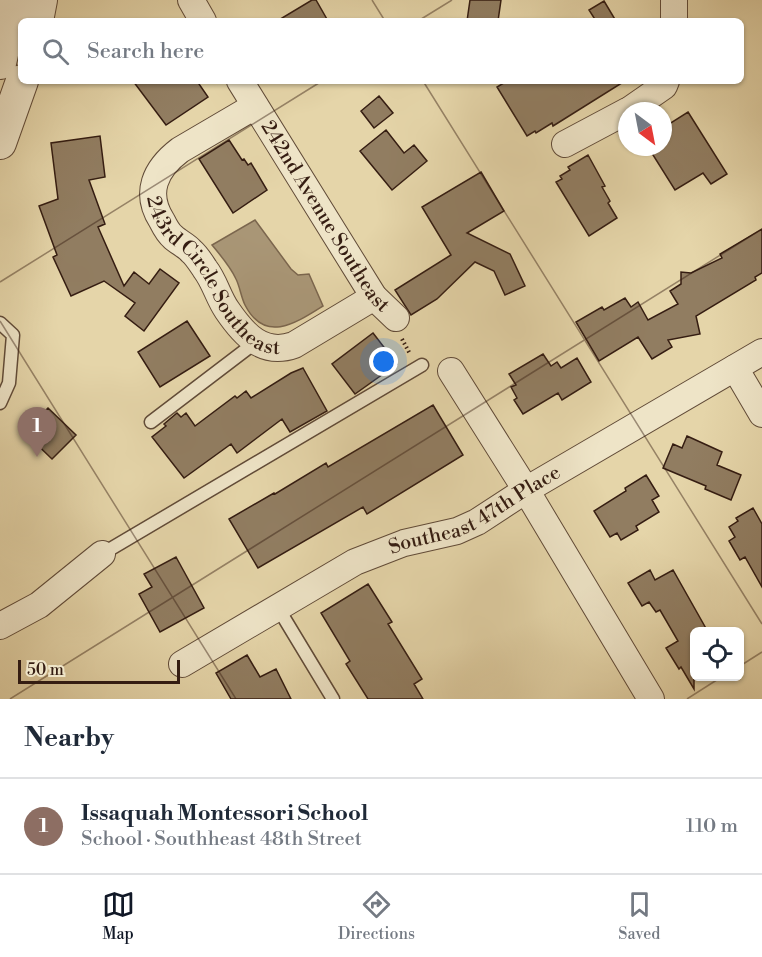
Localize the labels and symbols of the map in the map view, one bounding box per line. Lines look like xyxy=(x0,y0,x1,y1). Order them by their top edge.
north arrow xyxy=(618,102,672,156)
street label: 242nd Avenue Southeast xyxy=(255,116,395,318)
street label: 243rd Circle Southeast xyxy=(141,194,280,361)
your location xyxy=(369,347,398,376)
pin: 1 xyxy=(18,408,57,457)
street label: Southeast 47th Place xyxy=(385,460,565,560)
scale bar xyxy=(18,657,180,684)

